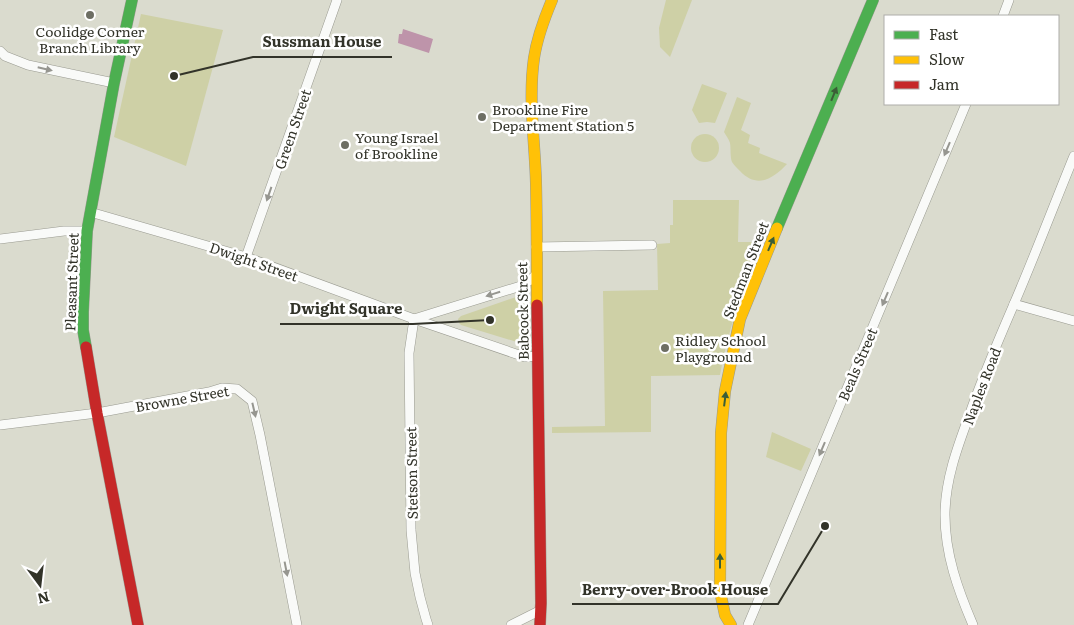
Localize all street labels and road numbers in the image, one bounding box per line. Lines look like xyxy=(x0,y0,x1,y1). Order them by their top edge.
street label: Green Street xyxy=(269,86,315,172)
street label: Stedman Street xyxy=(717,218,773,322)
street label: Pleasant Street xyxy=(59,232,83,332)
street label: Dwight Street xyxy=(207,236,301,286)
street label: Babcock Street xyxy=(511,261,533,360)
street label: Beals Street xyxy=(833,324,882,404)
street label: Naples Road xyxy=(957,344,1005,428)
street label: Browne Street xyxy=(133,380,231,416)
street label: Stetson Street xyxy=(400,426,422,520)

